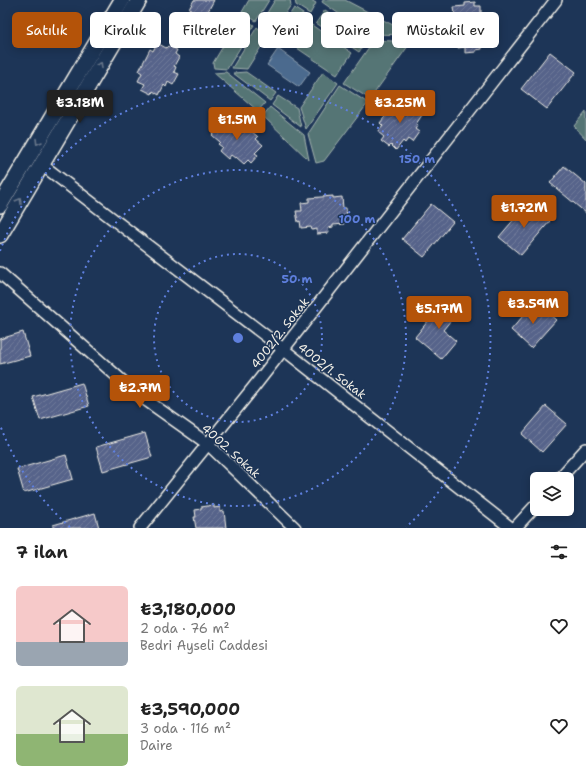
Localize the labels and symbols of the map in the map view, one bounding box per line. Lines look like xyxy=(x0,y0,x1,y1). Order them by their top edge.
one-way arrow xyxy=(95,62,102,69)
pin: ₺3.18M xyxy=(47,90,113,124)
pin: ₺3.25M xyxy=(367,90,433,124)
pin: ₺1.5M xyxy=(209,107,265,141)
one-way arrow xyxy=(36,138,43,145)
text: 150 m xyxy=(399,151,435,167)
pin: ₺1.72M xyxy=(491,195,557,229)
one-way arrow xyxy=(15,198,22,205)
text: 100 m xyxy=(339,211,376,227)
text: 50 m xyxy=(282,271,313,287)
pin: ₺3.59M xyxy=(500,291,566,325)
street label: 4002/2. Sokak xyxy=(247,294,313,372)
pin: ₺5.17M xyxy=(406,296,472,330)
centre of rings xyxy=(231,331,245,345)
street label: 4002/1. Sokak xyxy=(295,339,370,403)
pin: ₺2.7M xyxy=(112,375,168,409)
street label: 4002. Sokak xyxy=(198,420,264,482)

